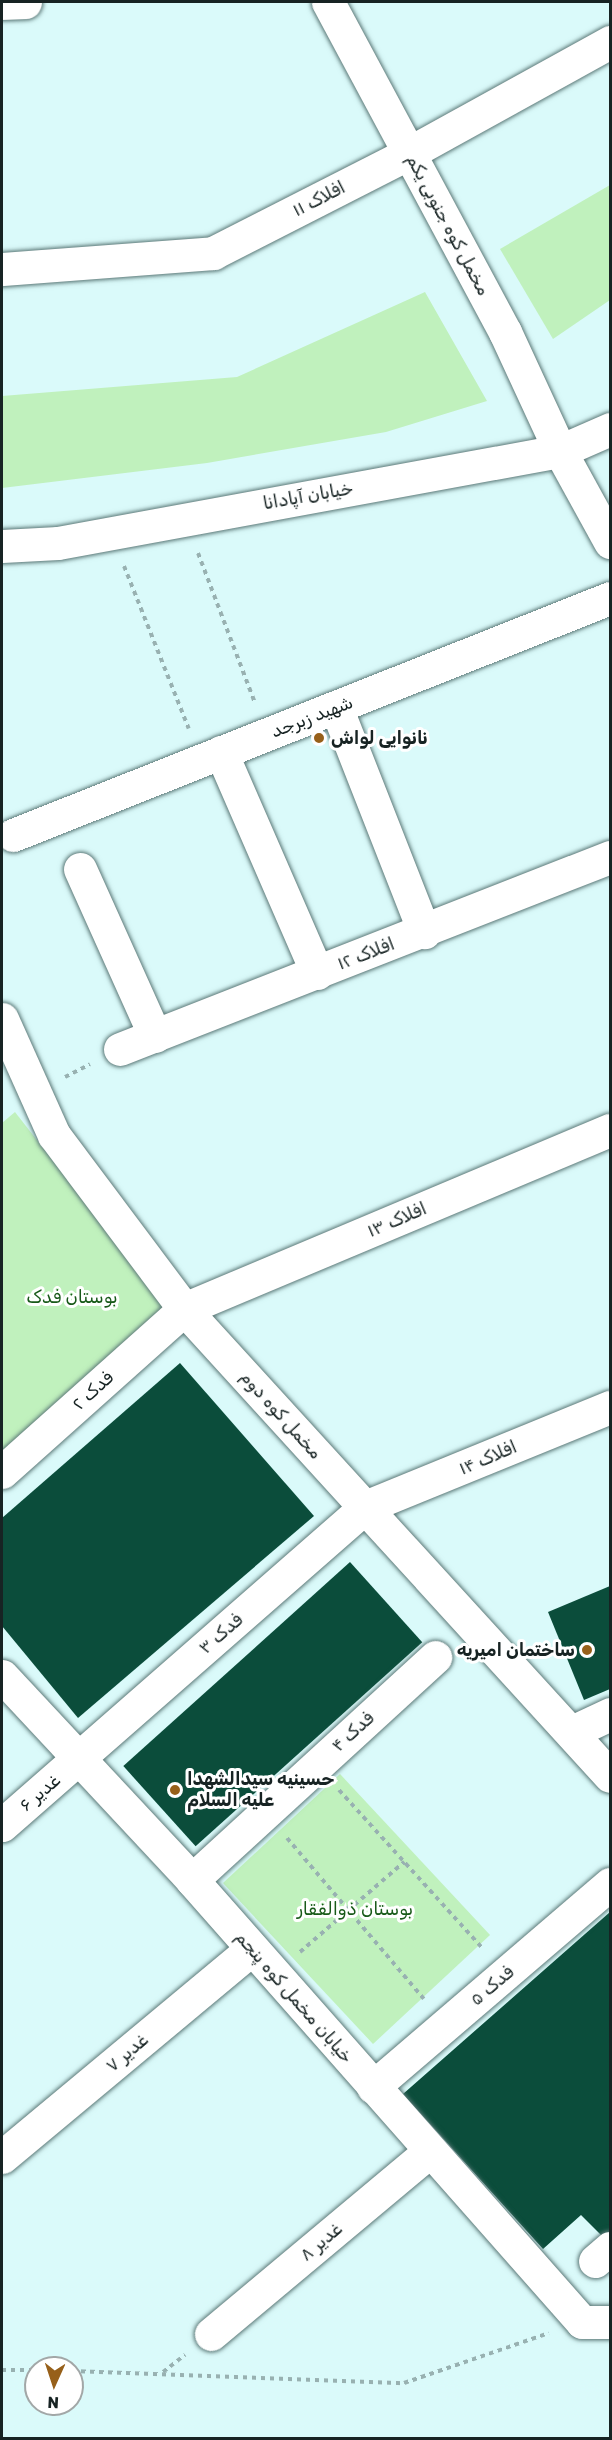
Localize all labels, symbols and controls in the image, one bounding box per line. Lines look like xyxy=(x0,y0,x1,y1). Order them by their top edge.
street label: مخمل کوه جنوبی یکم xyxy=(402,151,494,299)
street label: افلاک ۱۱ xyxy=(289,177,349,221)
street label: خیابان آپادانا xyxy=(261,477,355,515)
street label: شهید زبرجد xyxy=(268,691,356,743)
place label: نانوایی لواش xyxy=(331,727,428,749)
marker: نانوایی لواش xyxy=(312,731,326,745)
street label: افلاک ۱۲ xyxy=(334,933,398,975)
street label: افلاک ۱۳ xyxy=(364,1198,430,1242)
park label: بوستان فدک xyxy=(26,1286,118,1308)
street label: مخمل کوه دوم xyxy=(236,1366,326,1464)
street label: فدک ۲ xyxy=(68,1367,118,1415)
street label: افلاک ۱۴ xyxy=(456,1436,520,1480)
street label: فدک ۳ xyxy=(195,1609,247,1659)
place label: ساختمان امیریه xyxy=(457,1639,575,1661)
marker: ساختمان امیریه xyxy=(580,1643,594,1657)
street label: فدک ۴ xyxy=(327,1707,379,1757)
place label: حسینیه سیدالشهدا علیه السلام xyxy=(187,1769,334,1812)
street label: غدیر ۶ xyxy=(15,1770,65,1816)
marker: حسینیه سیدالشهدا علیه السلام xyxy=(168,1783,182,1797)
park label: بوستان ذوالفقار xyxy=(297,1898,413,1920)
street label: خیابان مخمل کوه پنجم xyxy=(231,1927,357,2067)
street label: فدک ۵ xyxy=(466,1961,518,2011)
street label: غدیر ۷ xyxy=(101,2029,153,2077)
street label: غدیر ۸ xyxy=(295,2218,347,2266)
north arrow xyxy=(24,2356,84,2416)
text: N xyxy=(47,2393,59,2412)

